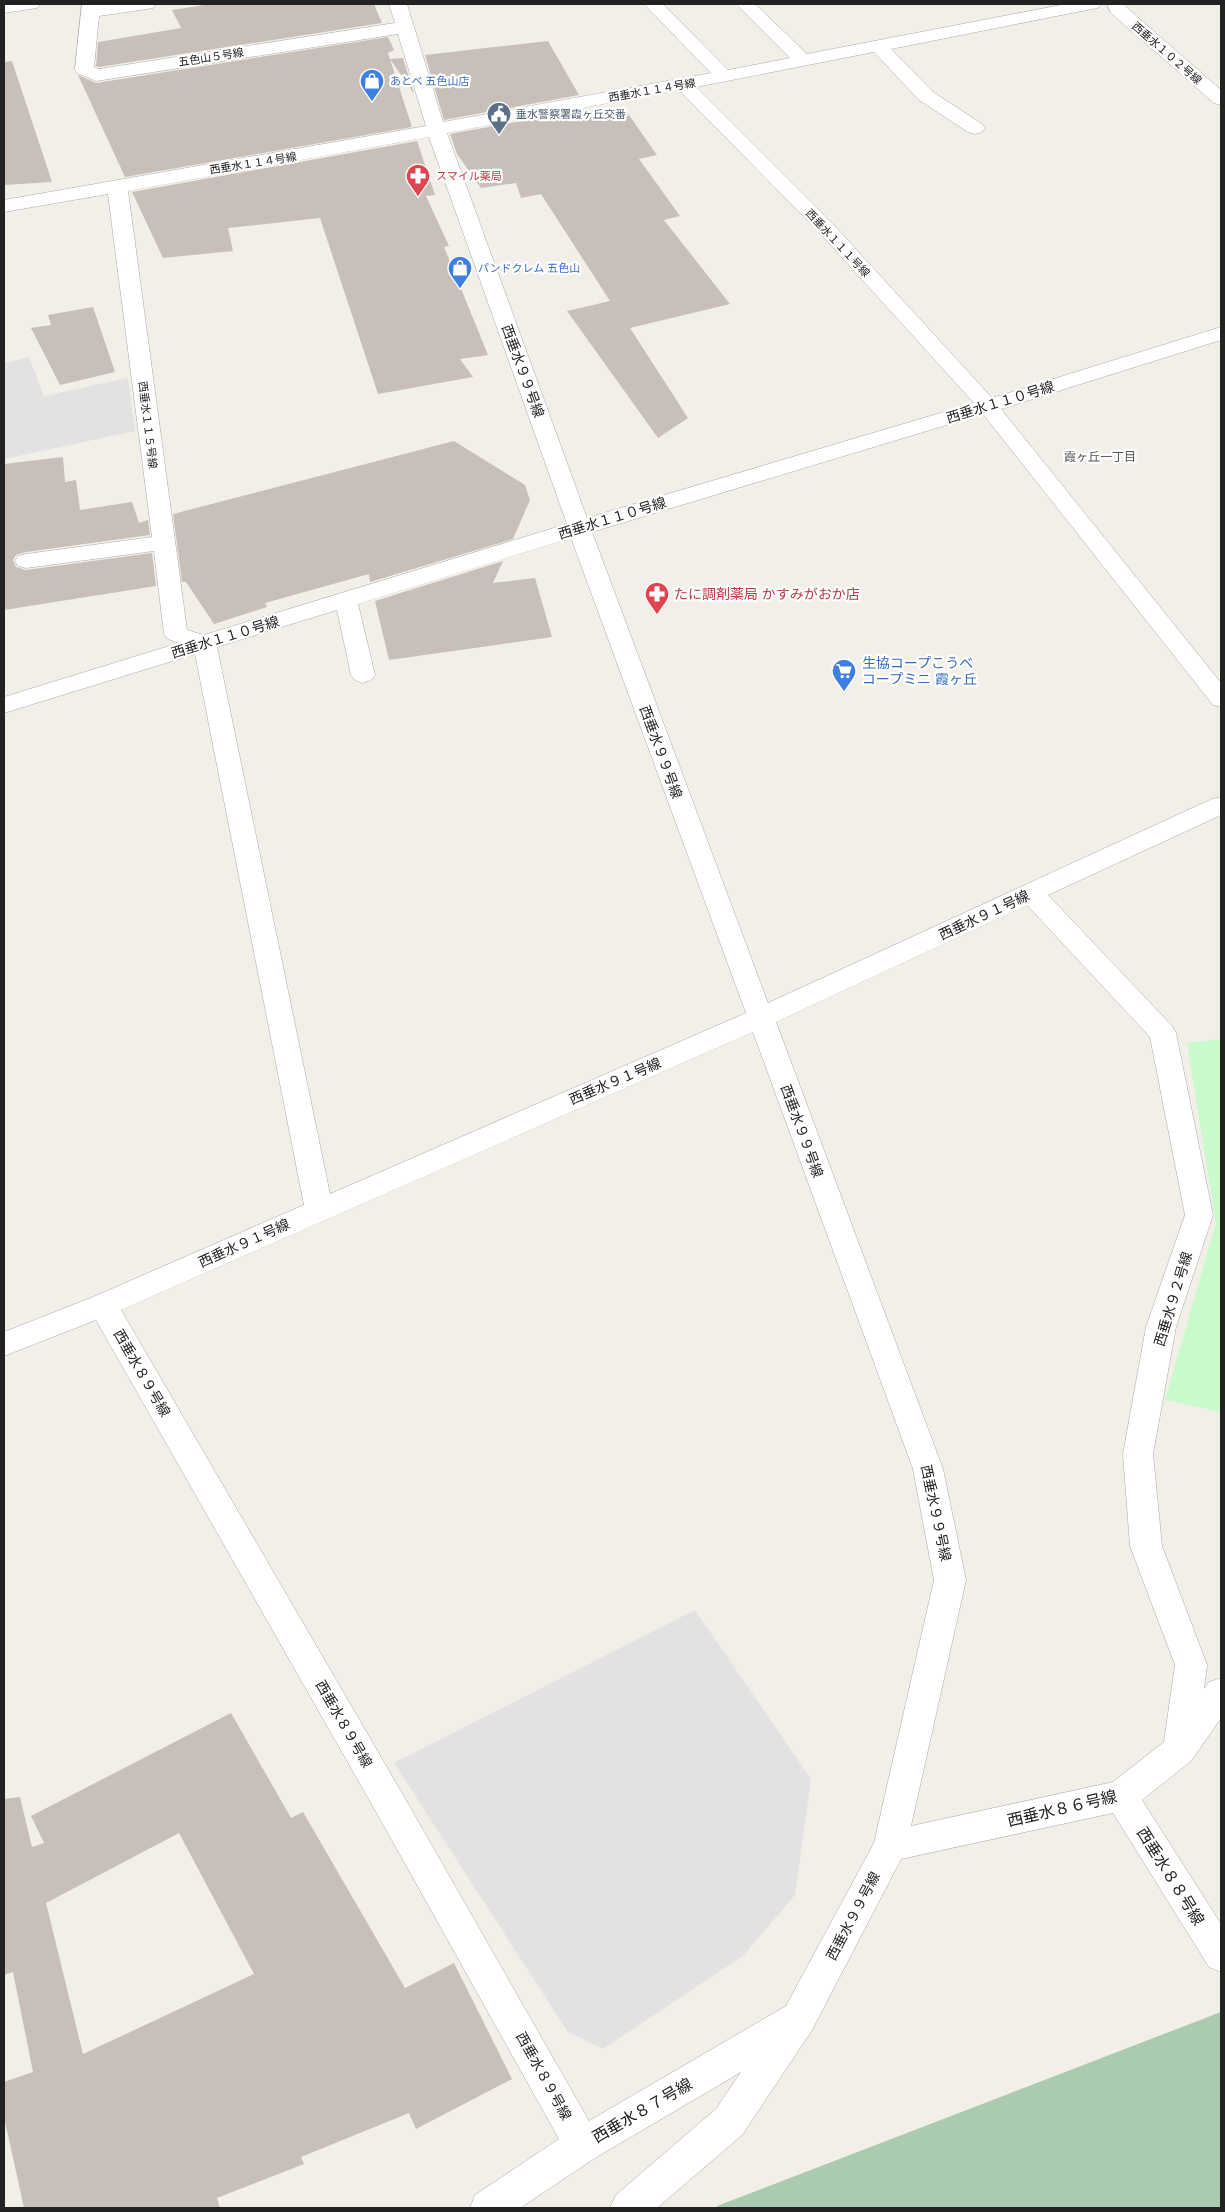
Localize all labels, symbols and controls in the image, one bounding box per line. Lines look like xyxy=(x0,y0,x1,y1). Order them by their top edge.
street label: 西垂水１０２号線 xyxy=(1129,19,1205,87)
street label: 五色山５号線 xyxy=(177,45,245,69)
shop icon: あとべ 五色山店 xyxy=(359,68,385,102)
place label: あとべ 五色山店 xyxy=(390,74,469,88)
street label: 西垂水１１４号線 xyxy=(607,75,697,105)
public building icon: 垂水警察署霞ヶ丘交番 xyxy=(486,101,512,135)
place label: 垂水警察署霞ヶ丘交番 xyxy=(516,107,626,121)
street label: 西垂水１１４号線 xyxy=(208,149,298,177)
pharmacy icon: スマイル薬局 xyxy=(405,163,431,197)
place label: スマイル薬局 xyxy=(436,169,502,183)
street label: 西垂水１１１号線 xyxy=(803,206,873,280)
shop icon: パンドクレム 五色山 xyxy=(447,255,473,289)
place label: パンドクレム 五色山 xyxy=(478,261,580,275)
street label: 西垂水９９号線 xyxy=(498,322,548,420)
street label: 西垂水１１０号線 xyxy=(944,377,1056,427)
street label: 西垂水１１５号線 xyxy=(136,380,160,470)
district label: 霞ヶ丘一丁目 xyxy=(1064,449,1136,464)
street label: 西垂水１１０号線 xyxy=(556,493,668,543)
pharmacy icon: たに調剤薬局 かすみがおか店 xyxy=(644,581,670,615)
place label: たに調剤薬局 かすみがおか店 xyxy=(674,585,860,603)
street label: 西垂水１１０号線 xyxy=(169,612,281,662)
place label: 生協コープこうべ コープミニ 霞ヶ丘 xyxy=(862,654,977,688)
supermarket icon: 生協コープこうべ コープミニ 霞ヶ丘 xyxy=(831,658,857,692)
street label: 西垂水９９号線 xyxy=(636,703,686,801)
street label: 西垂水９１号線 xyxy=(936,886,1032,944)
street label: 西垂水９１号線 xyxy=(566,1054,664,1108)
street label: 西垂水９９号線 xyxy=(777,1082,827,1180)
street label: 西垂水９１号線 xyxy=(196,1215,292,1271)
street label: 西垂水９２号線 xyxy=(1150,1250,1196,1348)
street label: 西垂水８９号線 xyxy=(110,1326,174,1420)
street label: 西垂水９９号線 xyxy=(917,1463,955,1563)
street label: 西垂水８９号線 xyxy=(312,1677,376,1771)
street label: 西垂水８６号線 xyxy=(1005,1786,1119,1830)
street label: 西垂水８８号線 xyxy=(1133,1823,1209,1929)
street label: 西垂水９９号線 xyxy=(822,1869,884,1963)
street label: 西垂水８９号線 xyxy=(512,2029,576,2123)
street label: 西垂水８７号線 xyxy=(588,2073,696,2147)

